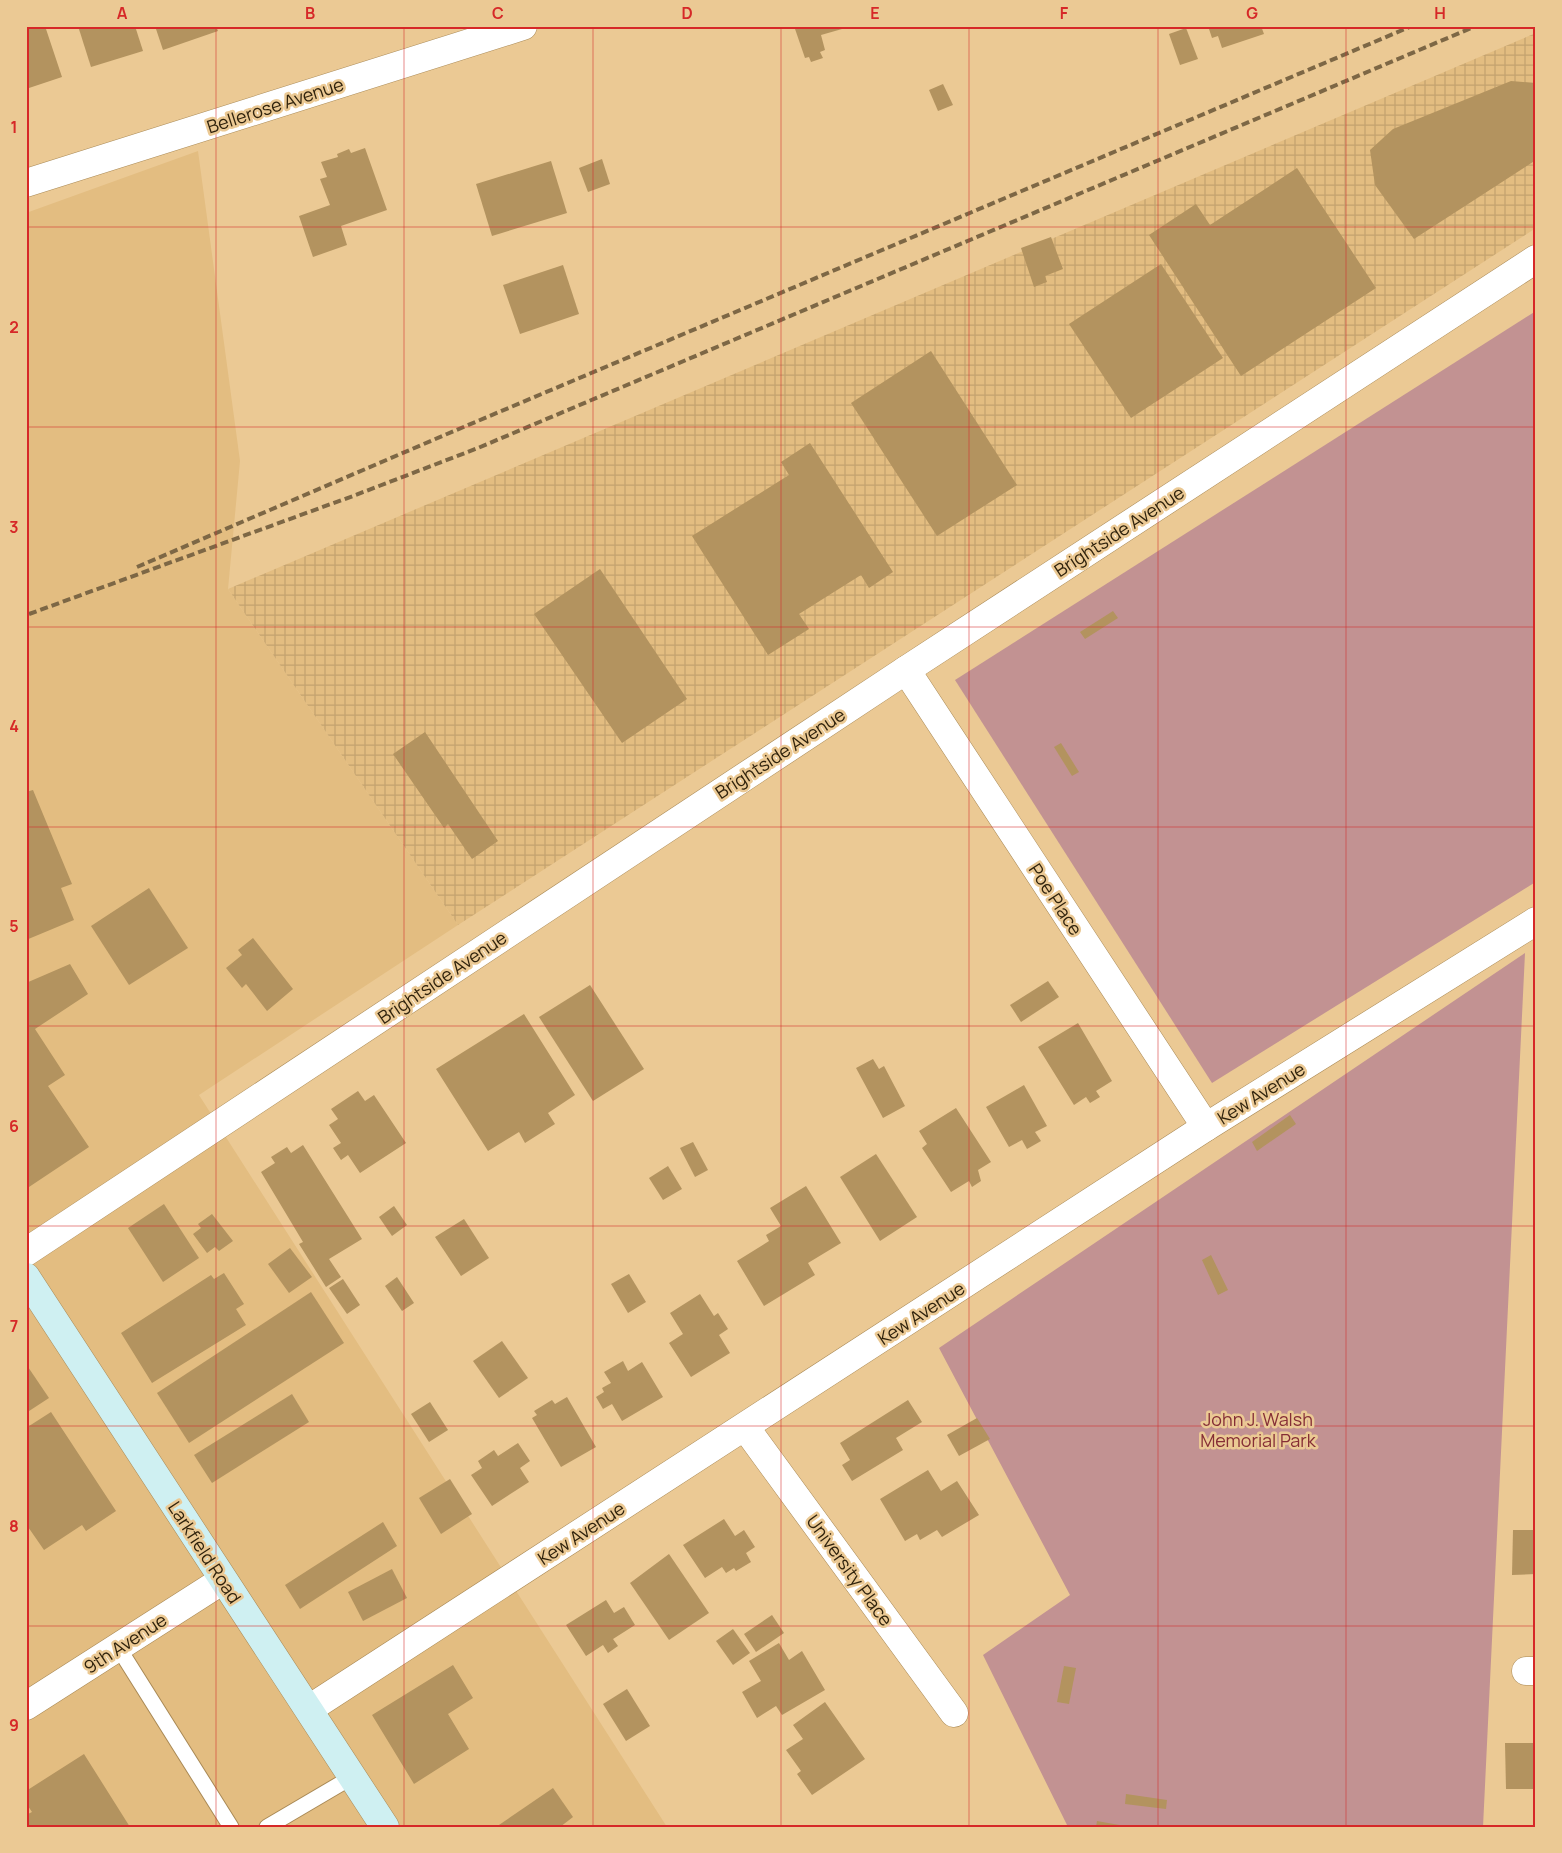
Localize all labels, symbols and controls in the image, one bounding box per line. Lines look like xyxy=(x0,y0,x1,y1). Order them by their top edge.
text: A xyxy=(117,2,128,24)
text: B xyxy=(305,2,315,24)
text: C xyxy=(492,2,504,24)
text: D xyxy=(681,2,693,24)
text: E xyxy=(870,2,880,24)
text: F xyxy=(1060,2,1069,24)
text: G xyxy=(1246,2,1258,24)
text: H xyxy=(1434,2,1446,24)
street label: Bellerose Avenue xyxy=(204,72,346,138)
text: 1 xyxy=(10,116,18,138)
text: 2 xyxy=(9,316,19,338)
street label: Brightside Avenue xyxy=(1049,480,1189,582)
text: 3 xyxy=(9,516,19,538)
street label: Brightside Avenue xyxy=(710,702,850,804)
text: 4 xyxy=(9,715,19,737)
street label: Poe Place xyxy=(1024,859,1088,939)
text: 5 xyxy=(9,915,19,937)
street label: Brightside Avenue xyxy=(373,925,511,1029)
street label: Kew Avenue xyxy=(1213,1057,1309,1129)
text: 6 xyxy=(9,1115,19,1137)
street label: Kew Avenue xyxy=(873,1276,969,1350)
text: 7 xyxy=(10,1315,18,1337)
park label: John J. Walsh Memorial Park xyxy=(1200,1407,1317,1452)
street label: Larkfield Road xyxy=(163,1496,247,1608)
street label: Kew Avenue xyxy=(533,1496,629,1570)
street label: University Place xyxy=(802,1510,898,1630)
text: 8 xyxy=(9,1515,19,1537)
street label: 9th Avenue xyxy=(79,1607,171,1679)
text: 9 xyxy=(9,1714,19,1736)

